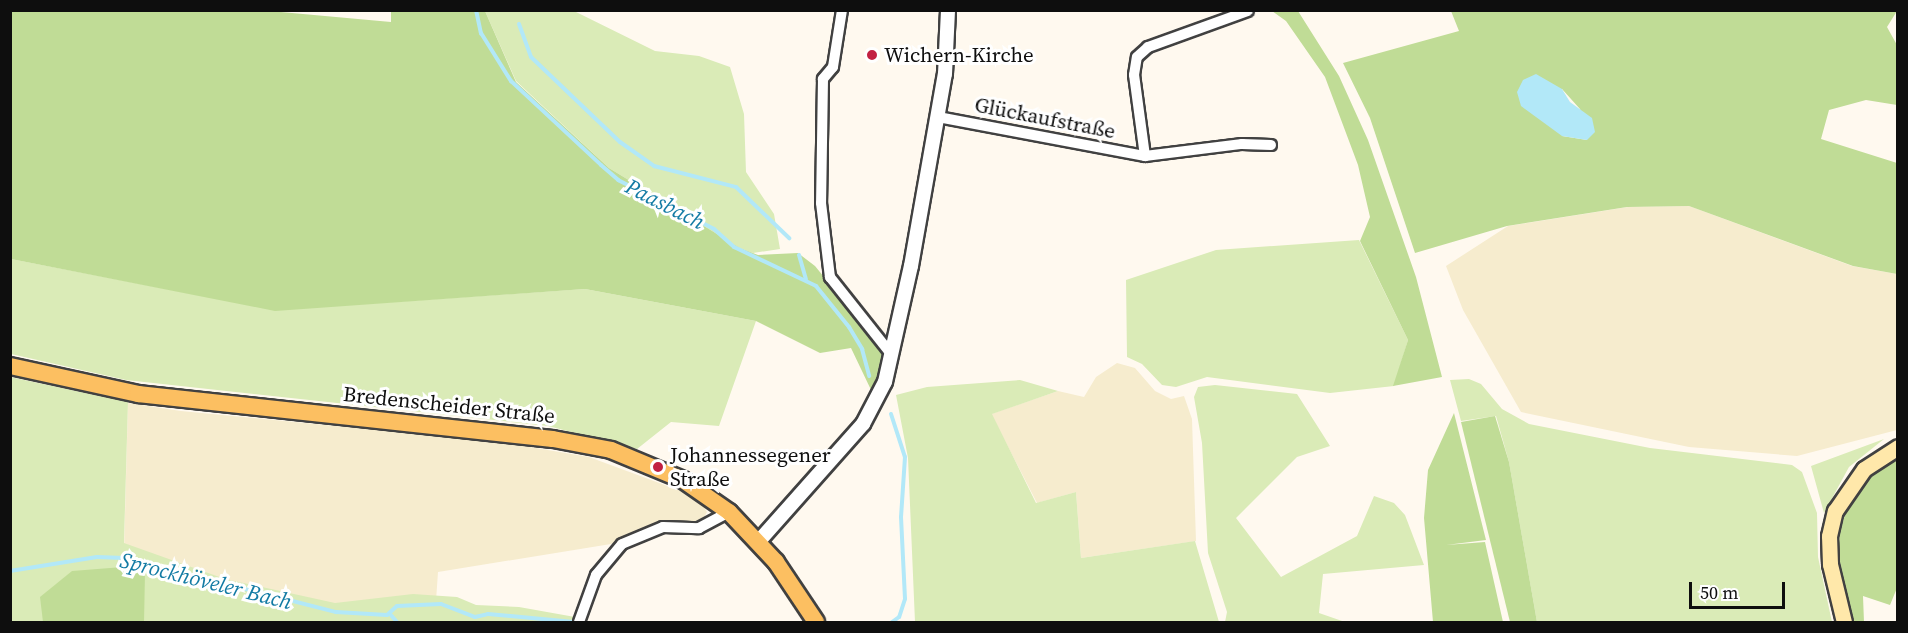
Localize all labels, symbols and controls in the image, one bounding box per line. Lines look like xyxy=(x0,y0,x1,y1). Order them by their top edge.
place label: Wichern-Kirche xyxy=(884,42,1034,68)
marker: Wichern-Kirche xyxy=(865,48,879,62)
street label: Glückaufstraße xyxy=(973,92,1117,144)
water label: Paasbach xyxy=(621,173,709,235)
street label: Bredenscheider Straße xyxy=(342,381,556,429)
place label: Johannessegener Straße xyxy=(670,442,831,492)
marker: Johannessegener Straße xyxy=(651,460,665,474)
water label: Sprockhöveler Bach xyxy=(117,547,295,615)
scale bar xyxy=(1692,570,1788,608)
text: 50 m xyxy=(1700,580,1738,605)

